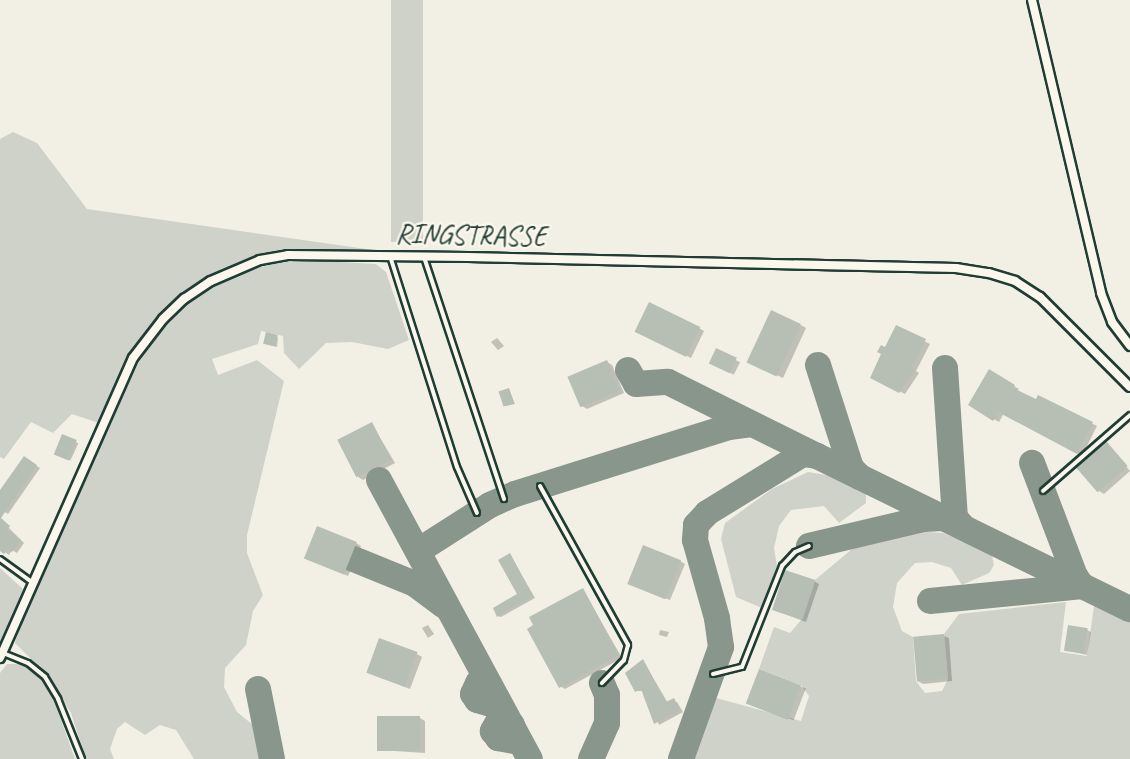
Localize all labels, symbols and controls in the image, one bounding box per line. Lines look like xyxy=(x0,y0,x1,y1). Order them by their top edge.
street label: RINGSTRASSE xyxy=(395,217,547,253)

